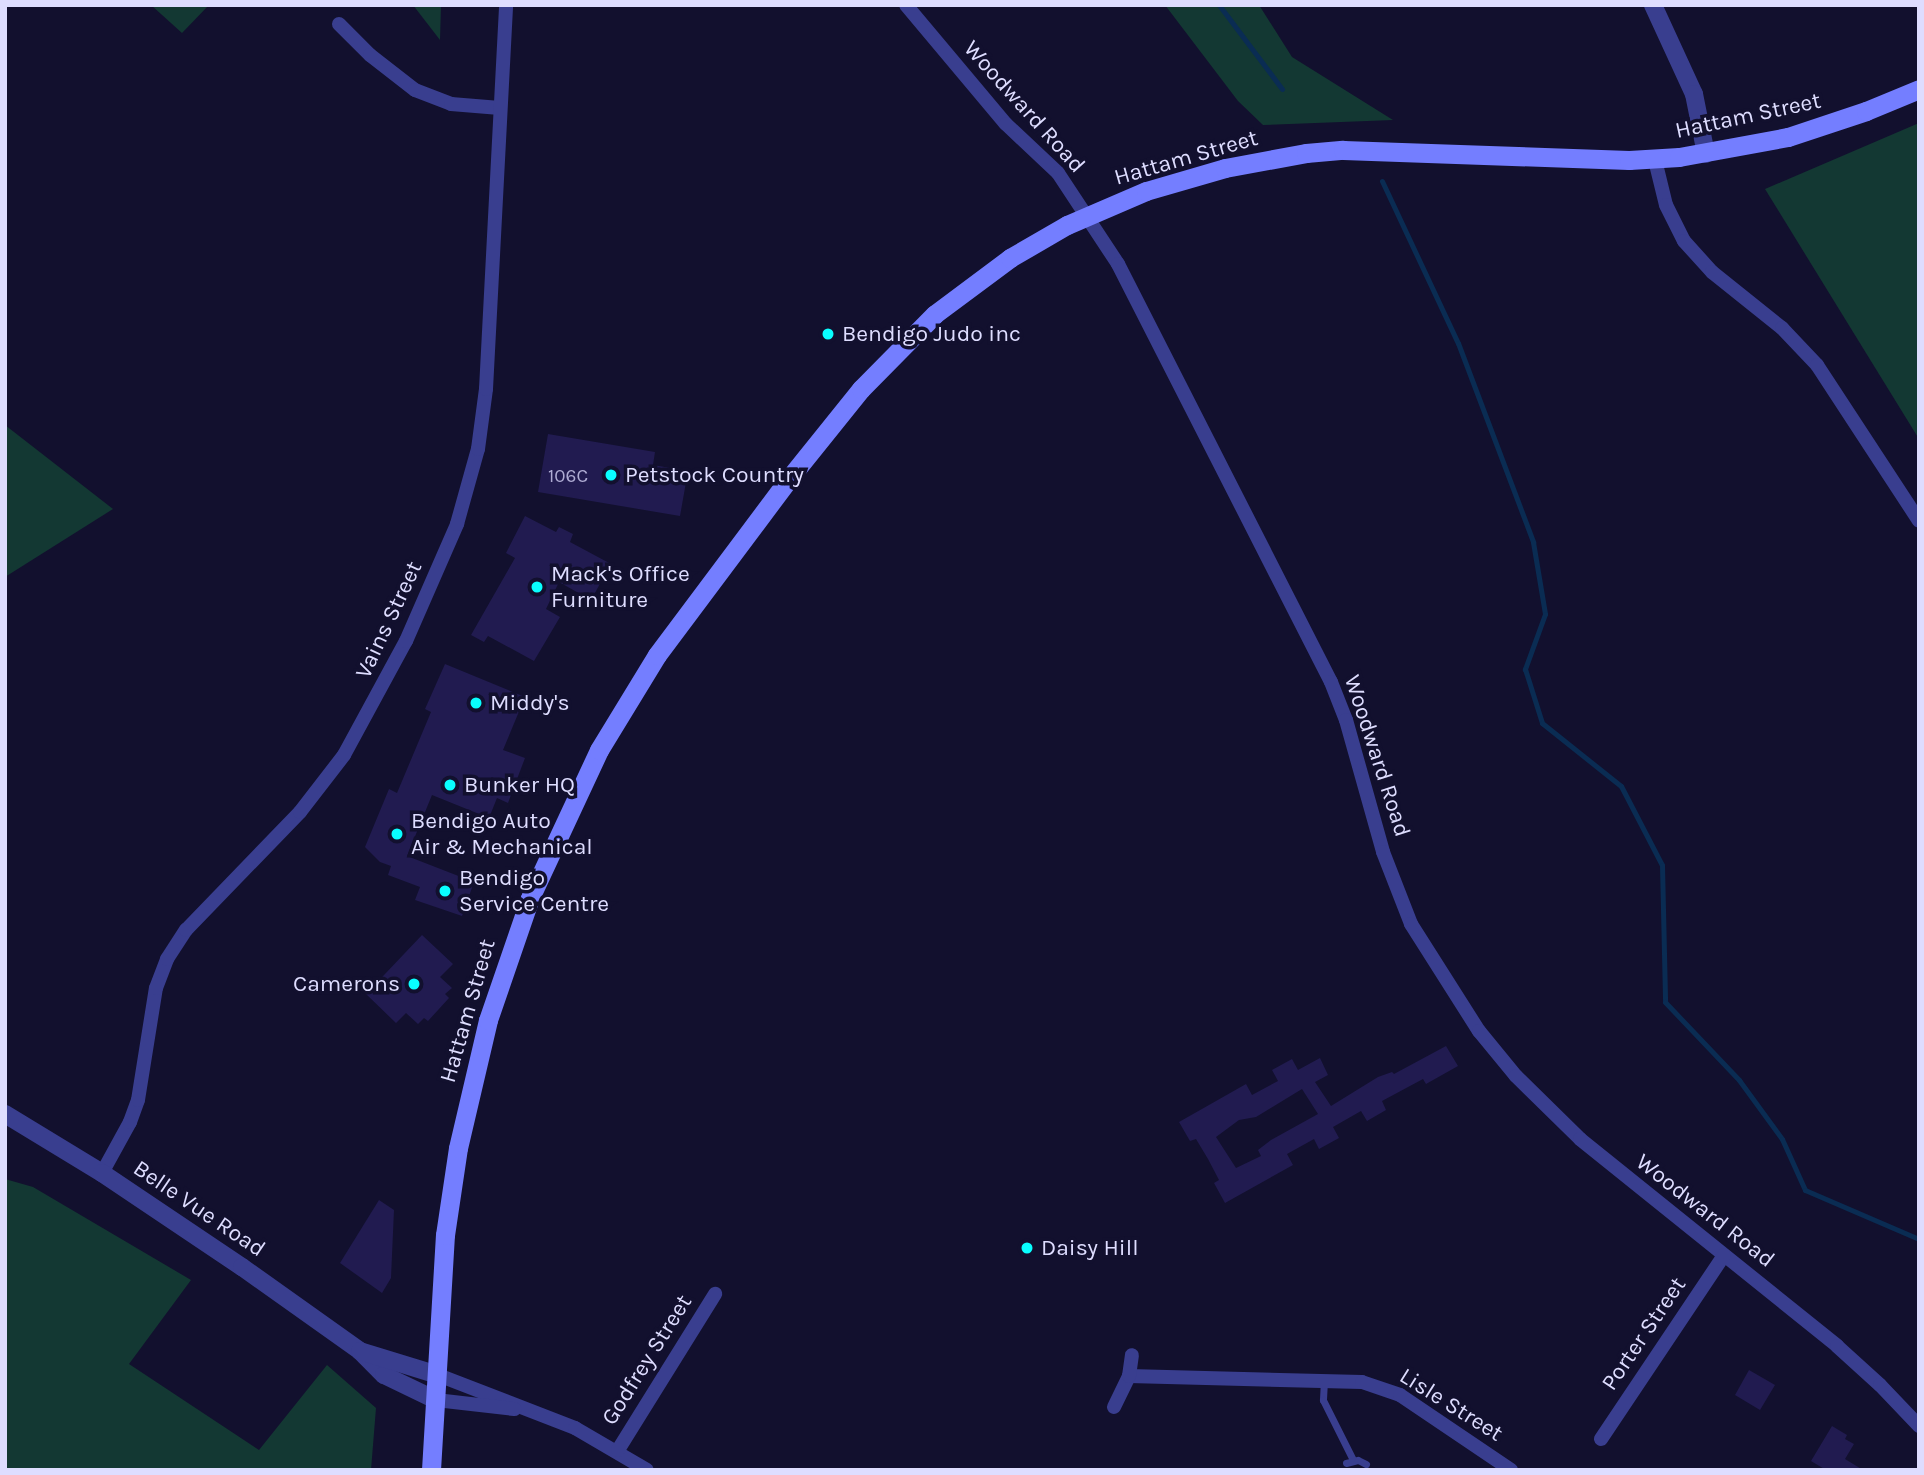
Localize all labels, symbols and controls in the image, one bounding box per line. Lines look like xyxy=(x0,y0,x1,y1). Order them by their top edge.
street label: Woodward Road xyxy=(957,35,1091,179)
street label: Hattam Street xyxy=(1673,87,1823,145)
street label: Hattam Street xyxy=(1111,124,1261,192)
place label: Bendigo Judo inc xyxy=(842,320,1021,348)
marker: Bendigo Judo inc xyxy=(820,326,836,342)
place label: Petstock Country xyxy=(625,461,804,489)
house number: 106C xyxy=(548,466,588,488)
marker: Petstock Country xyxy=(603,467,619,483)
street label: Vains Street xyxy=(350,557,428,683)
place label: Mack's Office Furniture xyxy=(551,560,690,614)
marker: Mack's Office Furniture xyxy=(529,579,545,595)
street label: Woodward Road xyxy=(1338,672,1416,840)
place label: Middy's xyxy=(490,689,569,717)
marker: Middy's xyxy=(468,695,484,711)
place label: Bunker HQ xyxy=(464,771,575,799)
marker: Bunker HQ xyxy=(442,777,458,793)
place label: Bendigo Auto Air & Mechanical xyxy=(411,807,593,861)
marker: Bendigo Auto Air & Mechanical xyxy=(389,826,405,842)
place label: Bendigo Service Centre xyxy=(459,864,609,918)
marker: Bendigo Service Centre xyxy=(437,883,453,899)
street label: Hattam Street xyxy=(434,936,502,1086)
place label: Camerons xyxy=(293,970,400,998)
marker: Camerons xyxy=(406,976,422,992)
street label: Woodward Road xyxy=(1630,1148,1780,1274)
street label: Belle Vue Road xyxy=(128,1155,270,1263)
place label: Daisy Hill xyxy=(1041,1234,1139,1262)
marker: Daisy Hill xyxy=(1019,1240,1035,1256)
street label: Porter Street xyxy=(1596,1272,1692,1396)
street label: Godfrey Street xyxy=(596,1290,698,1430)
street label: Lisle Street xyxy=(1394,1362,1508,1448)

